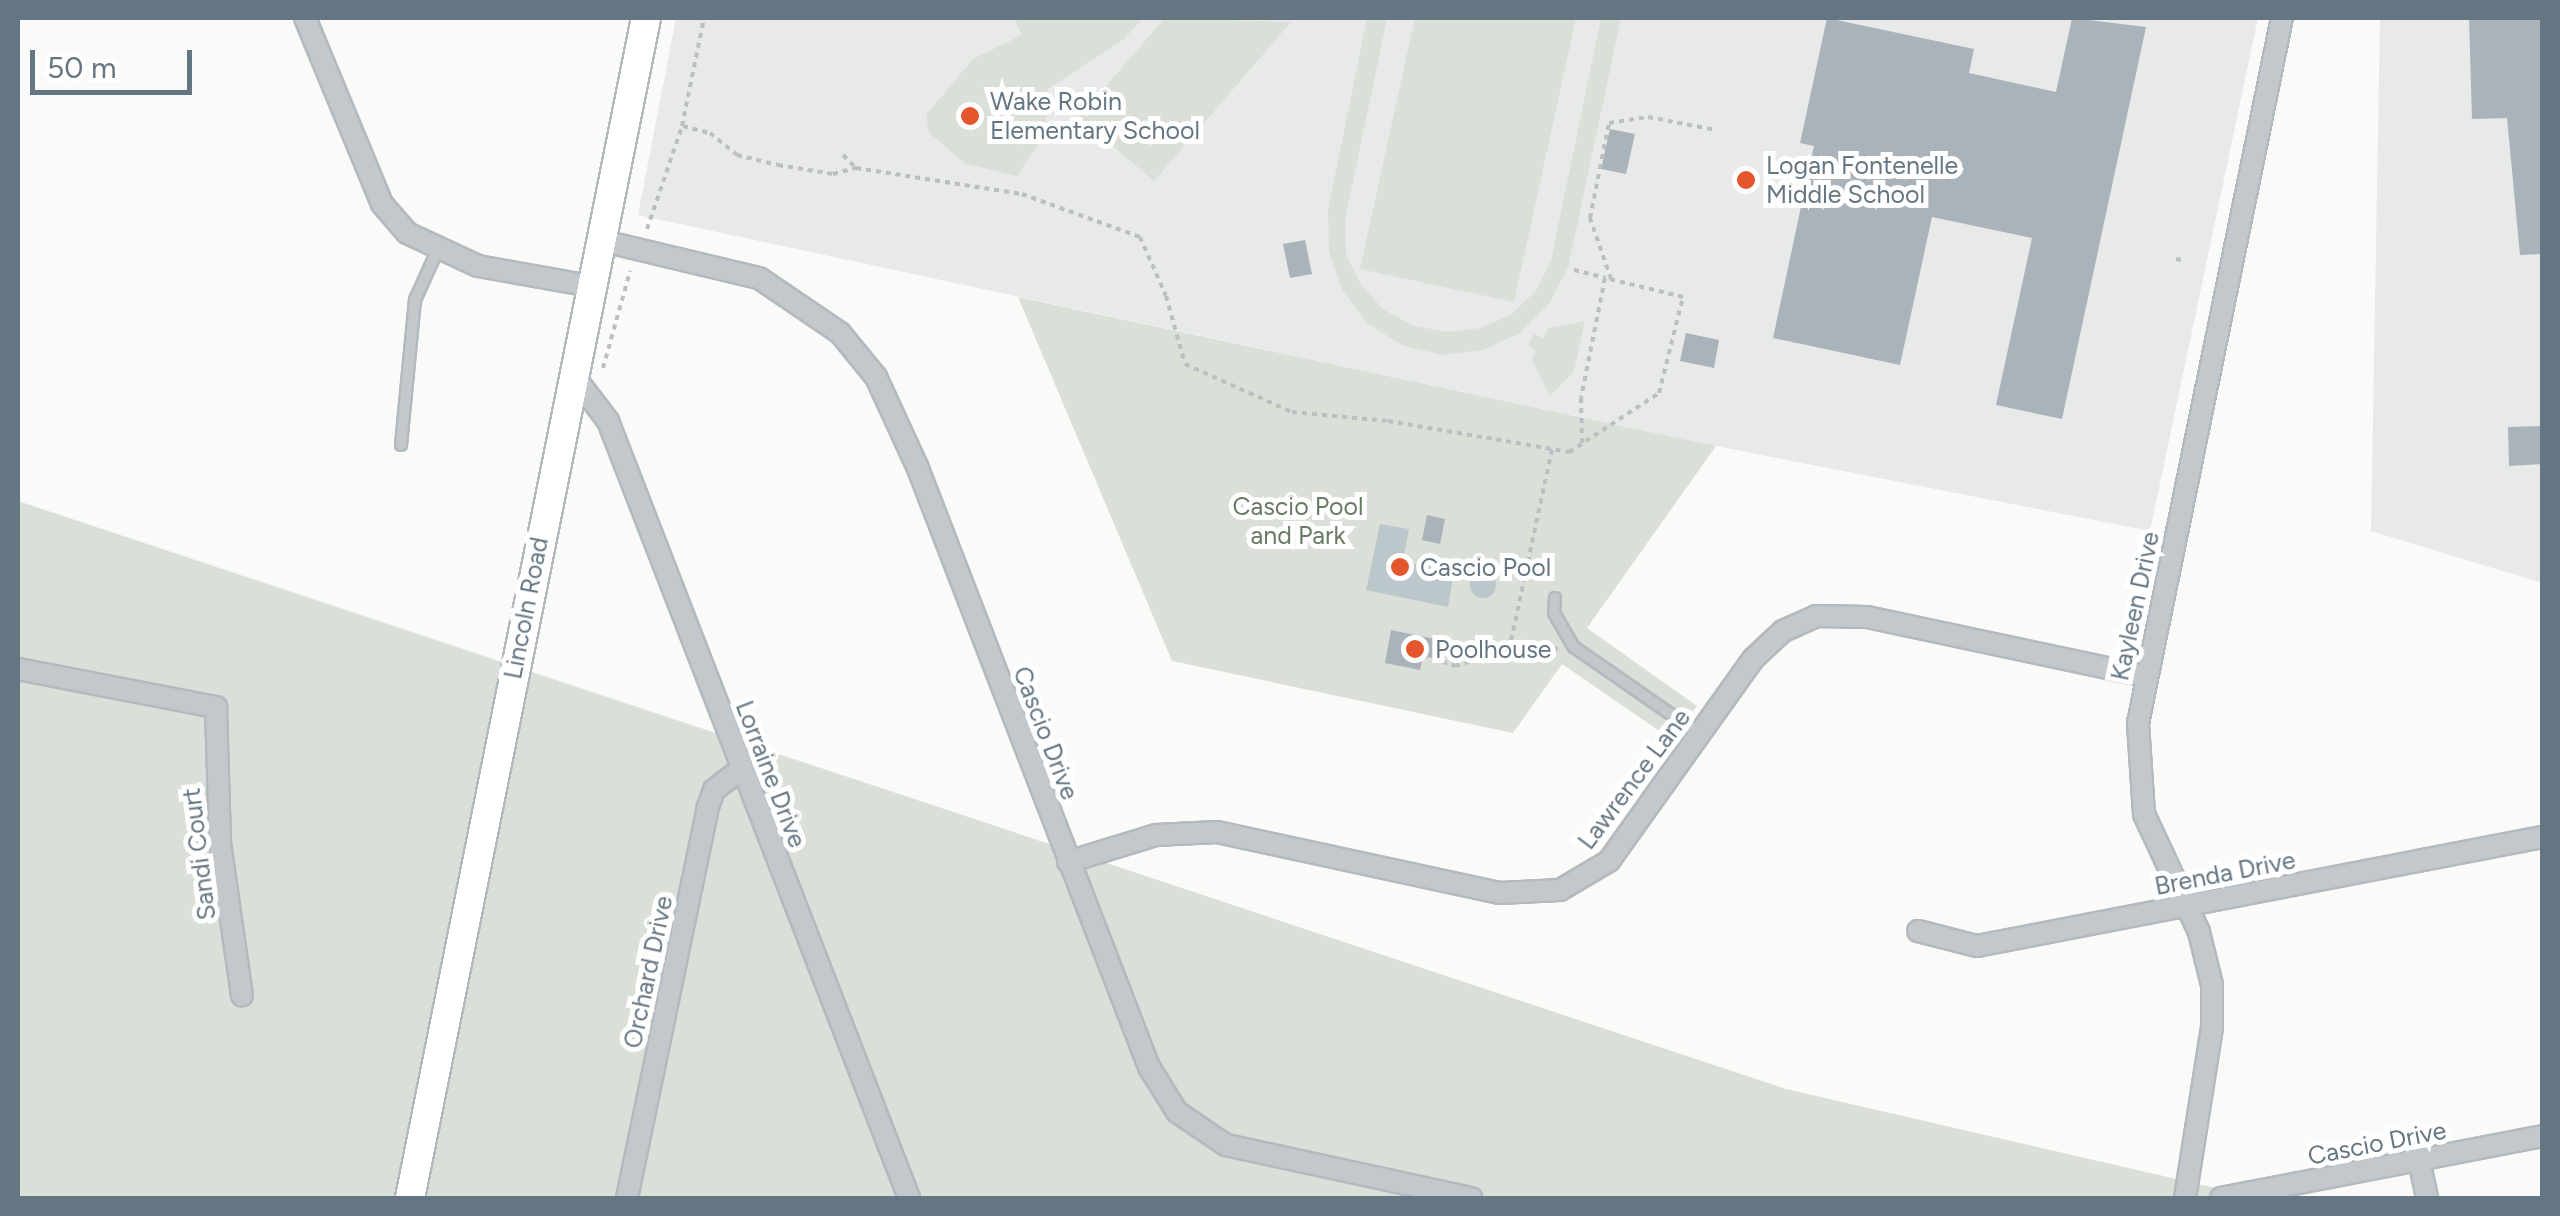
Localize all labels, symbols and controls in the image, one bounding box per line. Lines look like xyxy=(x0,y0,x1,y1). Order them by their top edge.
scale bar xyxy=(35,30,198,92)
text: 50 m xyxy=(47,49,116,86)
place label: Wake Robin Elementary School xyxy=(990,87,1200,146)
marker: Wake Robin Elementary School xyxy=(959,105,981,127)
place label: Logan Fontenelle Middle School xyxy=(1766,151,1958,210)
marker: Logan Fontenelle Middle School xyxy=(1735,169,1757,191)
park label: Cascio Pool and Park xyxy=(1232,492,1364,551)
street label: Kayleen Drive xyxy=(2105,529,2165,683)
street label: Lincoln Road xyxy=(498,534,554,682)
place label: Cascio Pool xyxy=(1420,552,1551,582)
marker: Cascio Pool xyxy=(1389,556,1411,578)
place label: Poolhouse xyxy=(1435,634,1551,664)
marker: Poolhouse xyxy=(1404,638,1426,660)
street label: Cascio Drive xyxy=(1007,662,1085,804)
street label: Lorraine Drive xyxy=(729,696,813,852)
street label: Lawrence Lane xyxy=(1571,703,1697,855)
street label: Sandi Court xyxy=(176,786,222,922)
street label: Brenda Drive xyxy=(2152,845,2298,901)
street label: Orchard Drive xyxy=(617,893,679,1051)
street label: Cascio Drive xyxy=(2305,1115,2449,1171)

